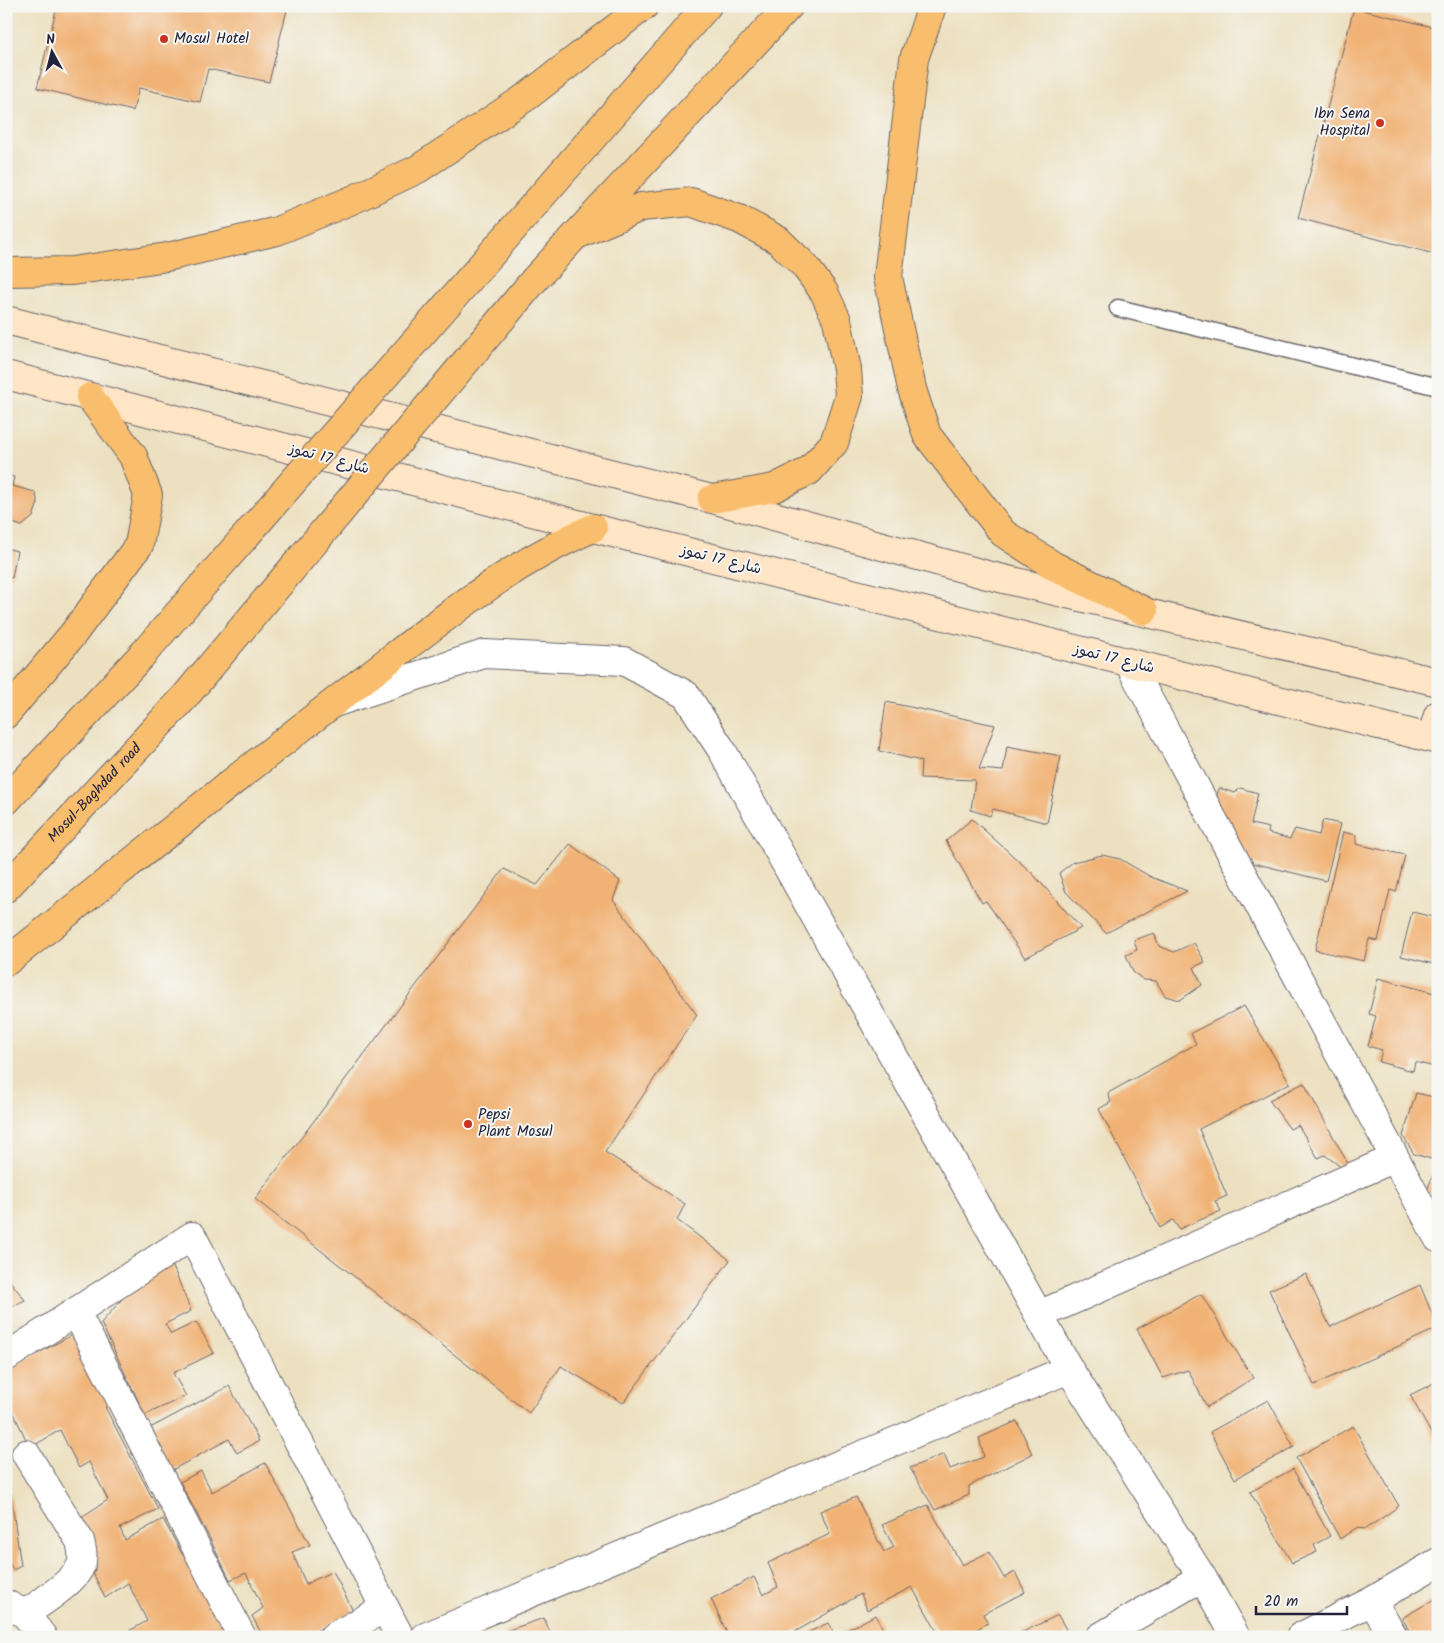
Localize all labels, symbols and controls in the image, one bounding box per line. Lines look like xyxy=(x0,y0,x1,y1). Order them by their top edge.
place label: Mosul Hotel xyxy=(174,27,249,51)
north arrow xyxy=(28,28,78,78)
text: N xyxy=(45,29,56,52)
marker: Mosul Hotel xyxy=(158,33,170,45)
place label: Ibn Sena Hospital xyxy=(1314,102,1370,143)
marker: Ibn Sena Hospital xyxy=(1374,117,1386,129)
street label: شارع 17 تموز xyxy=(285,436,372,481)
street label: شارع 17 تموز xyxy=(677,538,764,582)
street label: شارع 17 تموز xyxy=(1070,637,1157,681)
street label: Mosul-Baghdad road xyxy=(42,737,148,848)
place label: Pepsi Plant Mosul xyxy=(478,1103,553,1144)
marker: Pepsi Plant Mosul xyxy=(462,1118,474,1130)
scale bar xyxy=(1256,1583,1348,1615)
text: 20 m xyxy=(1264,1590,1298,1614)

